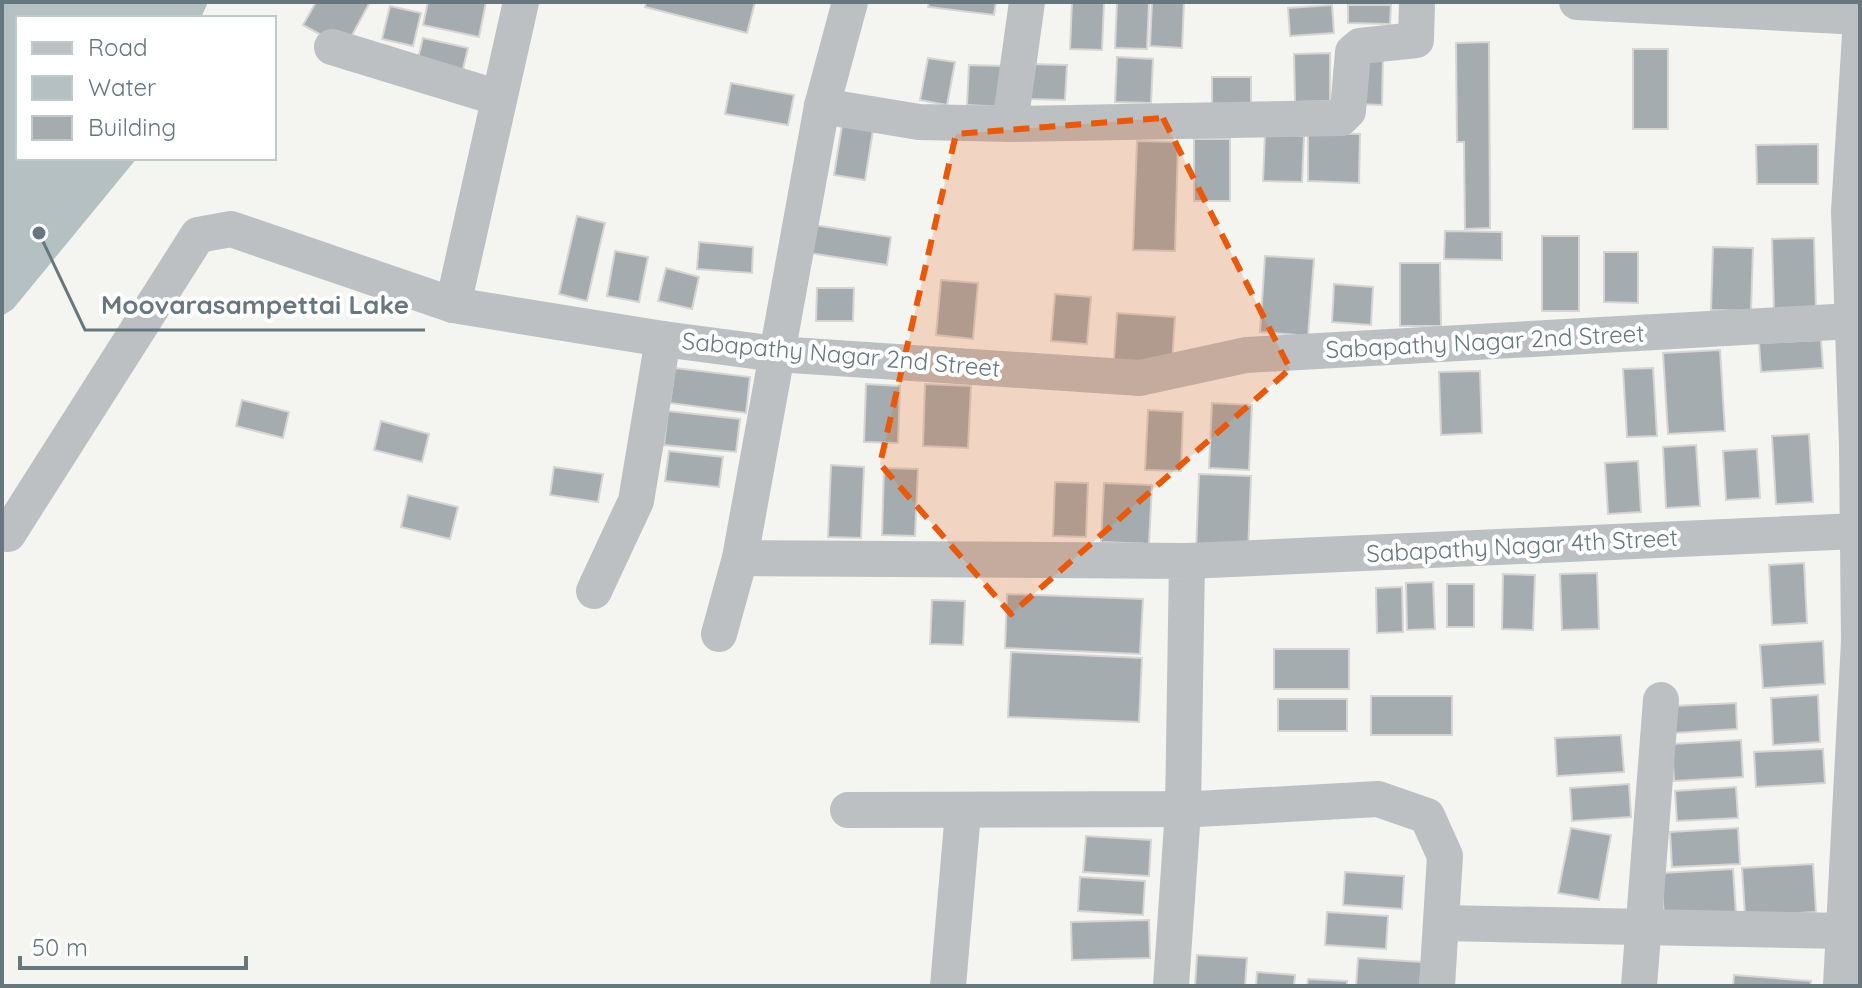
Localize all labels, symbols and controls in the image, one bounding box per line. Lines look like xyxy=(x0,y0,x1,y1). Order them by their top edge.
legend xyxy=(16,16,276,160)
text: Road xyxy=(88,32,148,62)
text: Water xyxy=(88,72,156,102)
text: Building xyxy=(88,112,176,142)
callout: Moovarasampettai Lake xyxy=(85,280,425,330)
text: Moovarasampettai Lake xyxy=(101,288,409,321)
street label: Sabapathy Nagar 2nd Street xyxy=(1325,318,1645,364)
street label: Sabapathy Nagar 2nd Street xyxy=(681,325,1001,383)
street label: Sabapathy Nagar 4th Street xyxy=(1365,522,1678,568)
scale bar xyxy=(20,920,246,970)
text: 50 m xyxy=(32,932,88,962)

